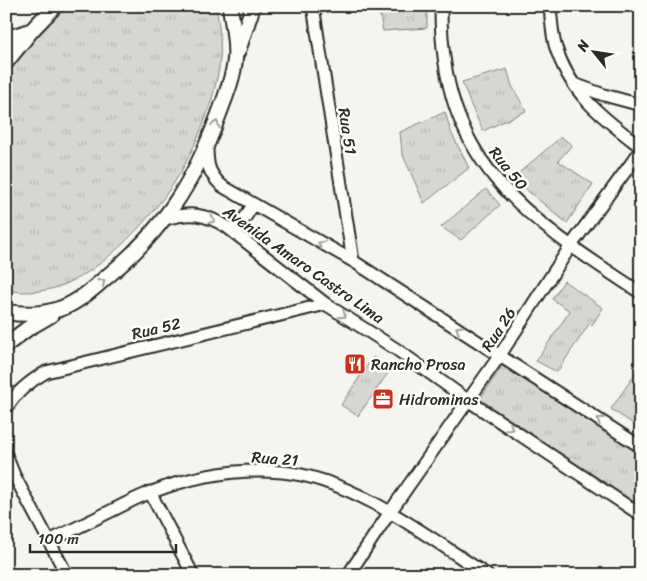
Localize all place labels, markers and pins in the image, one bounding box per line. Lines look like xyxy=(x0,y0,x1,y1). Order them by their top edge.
place label: Rancho Prosa xyxy=(371,350,466,379)
restaurant icon: Rancho Prosa xyxy=(343,352,367,376)
place label: Hidrominas xyxy=(399,385,479,414)
office icon: Hidrominas xyxy=(371,387,395,411)

